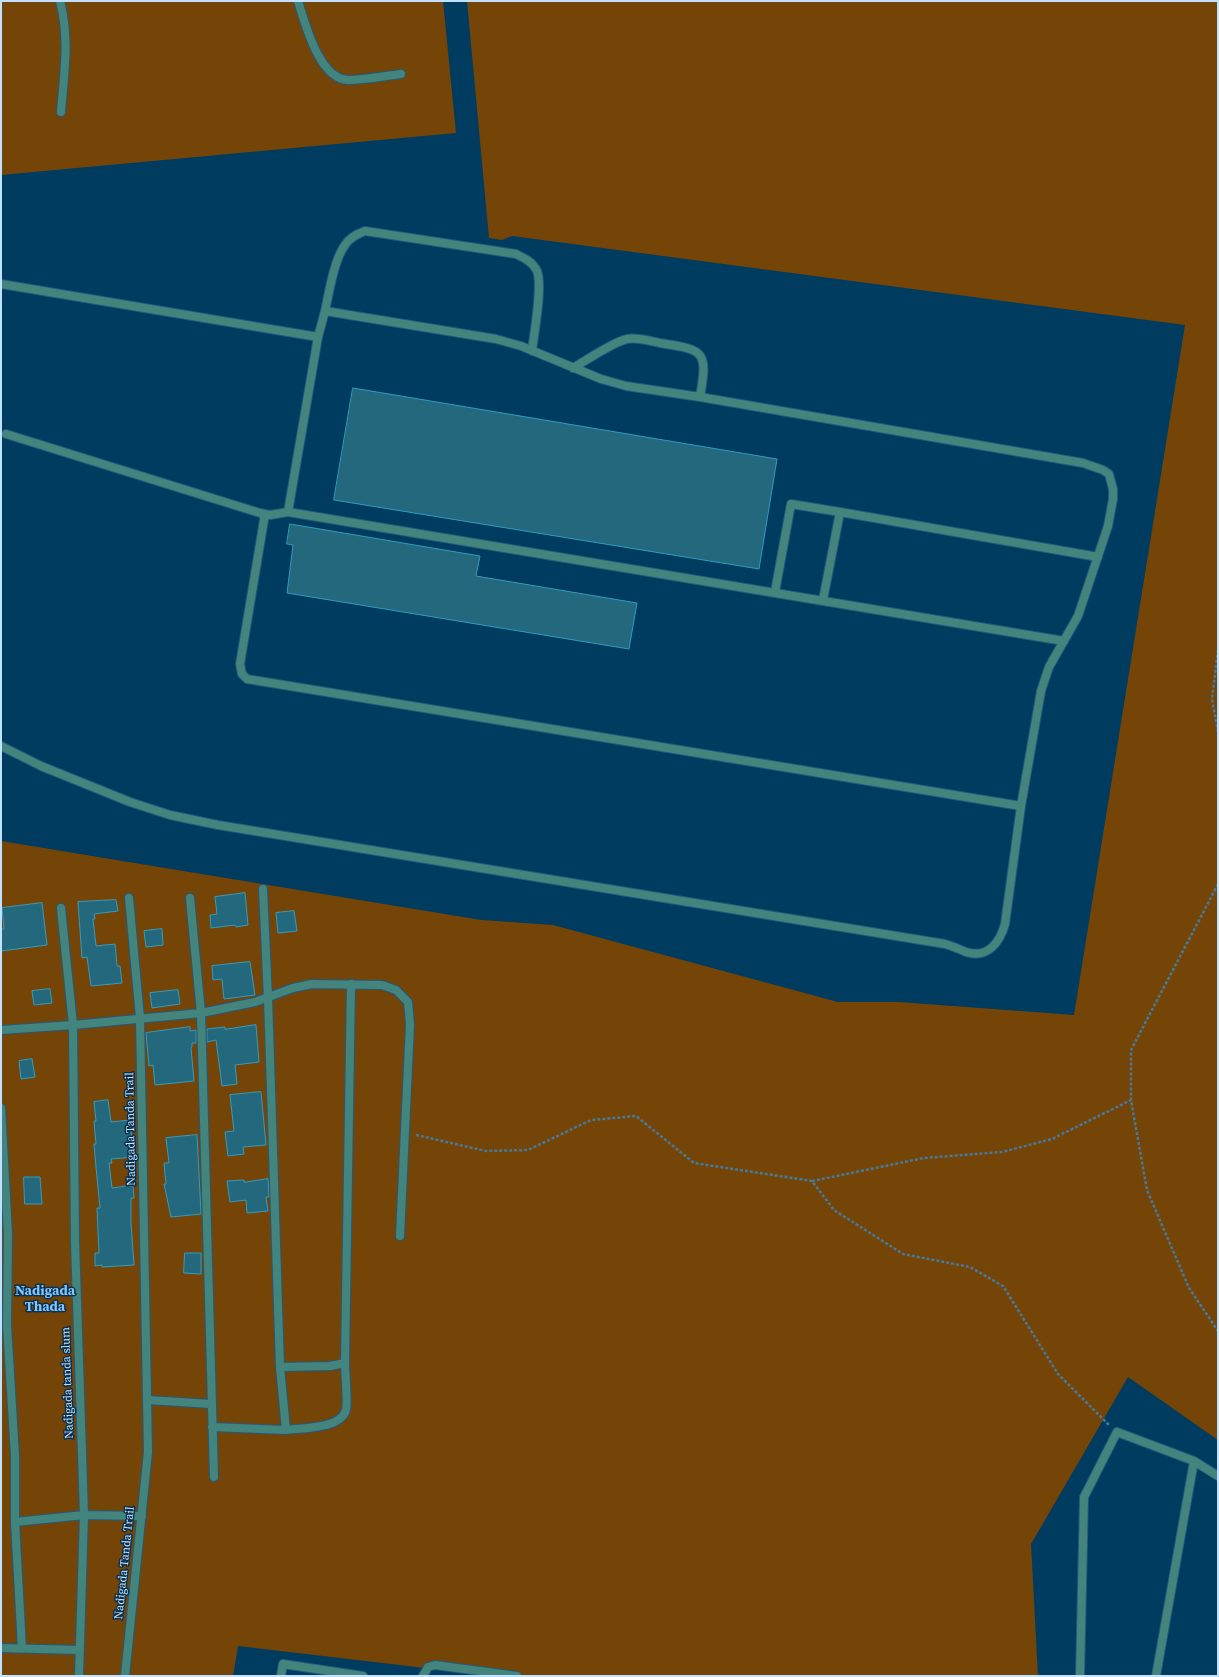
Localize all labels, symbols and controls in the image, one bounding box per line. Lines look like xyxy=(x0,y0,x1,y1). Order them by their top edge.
street label: Nadigada Tanda Trail xyxy=(123,1072,139,1186)
district label: Nadigada Thada xyxy=(15,1283,75,1316)
street label: Nadigada tanda slum xyxy=(59,1327,77,1439)
street label: Nadigada Tanda Trail xyxy=(112,1506,138,1620)

